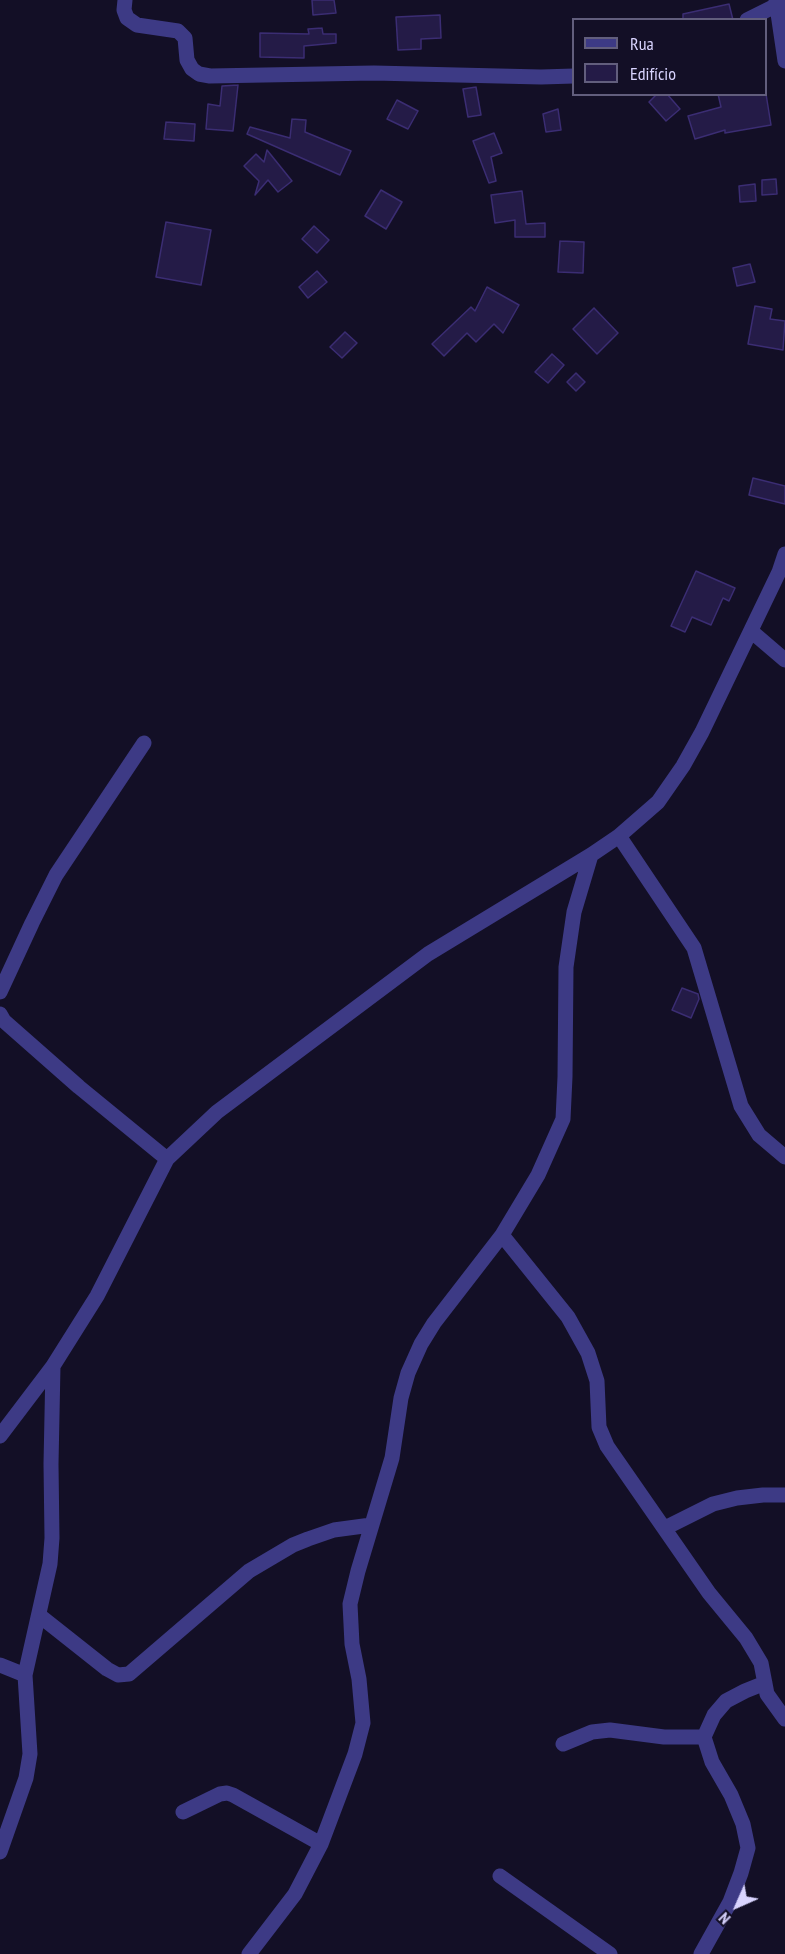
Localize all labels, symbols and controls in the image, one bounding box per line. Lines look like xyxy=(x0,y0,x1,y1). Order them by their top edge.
legend xyxy=(572,18,767,96)
text: Rua xyxy=(630,32,654,55)
text: Edifício xyxy=(630,62,676,85)
north arrow xyxy=(707,1876,767,1936)
text: N xyxy=(714,1909,734,1929)

